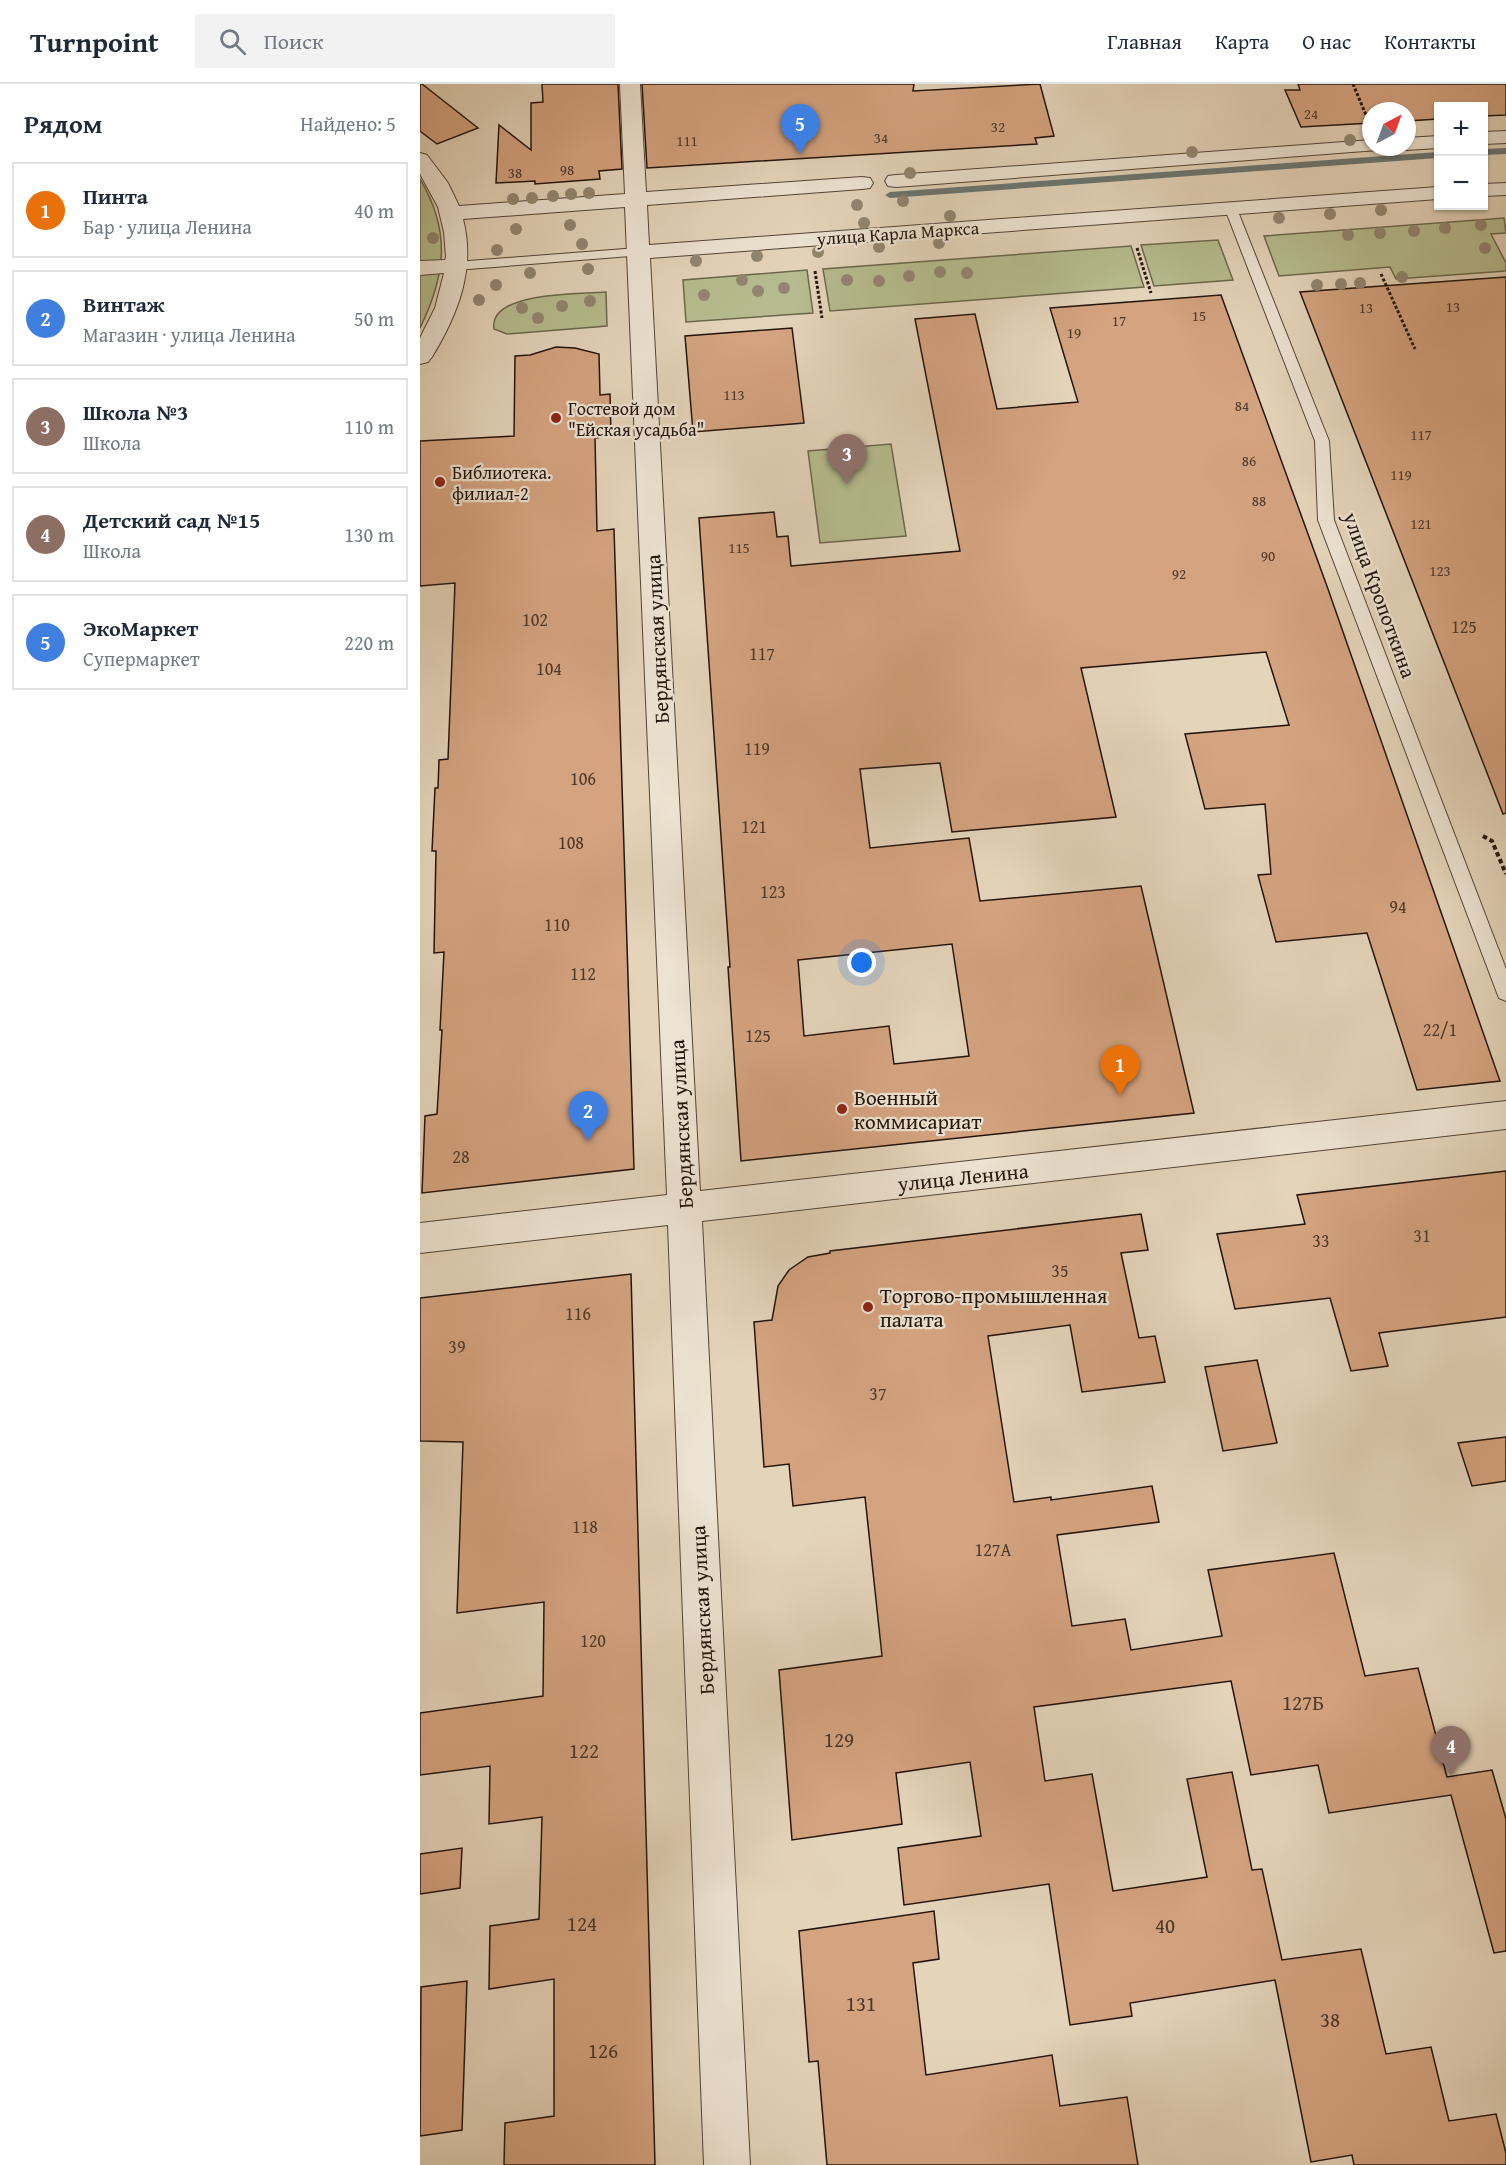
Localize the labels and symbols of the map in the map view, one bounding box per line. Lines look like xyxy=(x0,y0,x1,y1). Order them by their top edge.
north arrow xyxy=(1362,102,1416,156)
house number: 24 xyxy=(1304,103,1318,124)
pin: 5 xyxy=(780,104,820,154)
house number: 32 xyxy=(991,116,1005,137)
house number: 34 xyxy=(874,127,888,148)
house number: 111 xyxy=(676,130,698,151)
house number: 98 xyxy=(560,159,574,180)
house number: 38 xyxy=(508,162,522,183)
street label: улица Карла Маркса xyxy=(815,214,981,252)
house number: 13 xyxy=(1446,296,1460,317)
house number: 13 xyxy=(1359,297,1373,318)
house number: 15 xyxy=(1192,305,1206,326)
house number: 17 xyxy=(1112,310,1126,331)
house number: 19 xyxy=(1067,322,1081,343)
house number: 113 xyxy=(723,384,745,405)
place label: Гостевой дом "Ейская усадьба" xyxy=(568,395,704,443)
house number: 84 xyxy=(1235,395,1249,416)
marker: Гостевой дом "Ейская усадьба" xyxy=(549,411,563,425)
house number: 117 xyxy=(1410,424,1432,445)
pin: 3 xyxy=(828,434,866,484)
house number: 86 xyxy=(1242,450,1256,471)
place label: Библиотека. филиал-2 xyxy=(452,459,551,507)
house number: 119 xyxy=(1390,464,1412,485)
marker: Библиотека. филиал-2 xyxy=(433,475,447,489)
house number: 88 xyxy=(1252,490,1266,511)
street label: улица Кропоткина xyxy=(1335,507,1424,682)
house number: 121 xyxy=(1410,513,1432,534)
house number: 115 xyxy=(728,537,750,558)
house number: 90 xyxy=(1261,545,1275,566)
street label: Бердянская улица xyxy=(637,554,677,724)
house number: 123 xyxy=(1429,560,1451,581)
house number: 92 xyxy=(1172,563,1186,584)
house number: 102 xyxy=(522,606,548,633)
house number: 125 xyxy=(1451,613,1477,640)
house number: 117 xyxy=(749,640,775,667)
house number: 104 xyxy=(536,655,562,682)
house number: 119 xyxy=(744,735,770,762)
house number: 106 xyxy=(570,765,596,792)
house number: 121 xyxy=(741,813,767,840)
house number: 108 xyxy=(558,829,584,856)
house number: 123 xyxy=(760,878,786,905)
house number: 94 xyxy=(1389,893,1407,920)
house number: 110 xyxy=(544,911,570,938)
your location xyxy=(847,948,876,977)
house number: 112 xyxy=(570,960,596,987)
house number: 22/1 xyxy=(1423,1016,1457,1043)
house number: 125 xyxy=(745,1022,771,1049)
street label: Бердянская улица xyxy=(661,1039,701,1209)
pin: 1 xyxy=(1100,1046,1140,1095)
place label: Военный коммисариат xyxy=(854,1082,981,1137)
pin: 2 xyxy=(568,1092,608,1141)
marker: Военный коммисариат xyxy=(835,1102,849,1116)
house number: 28 xyxy=(452,1143,470,1170)
street label: улица Ленина xyxy=(895,1155,1030,1199)
house number: 31 xyxy=(1413,1222,1431,1249)
house number: 33 xyxy=(1312,1227,1330,1254)
house number: 35 xyxy=(1051,1257,1069,1284)
place label: Торгово-промышленная палата xyxy=(880,1280,1108,1335)
house number: 116 xyxy=(565,1300,591,1327)
marker: Торгово-промышленная палата xyxy=(861,1300,875,1314)
house number: 39 xyxy=(448,1333,466,1360)
house number: 37 xyxy=(869,1380,887,1407)
house number: 118 xyxy=(572,1513,598,1540)
street label: Бердянская улица xyxy=(682,1525,722,1695)
house number: 127А xyxy=(975,1536,1012,1563)
house number: 120 xyxy=(580,1627,606,1654)
house number: 127Б xyxy=(1282,1687,1324,1718)
house number: 129 xyxy=(824,1724,854,1755)
pin: 4 xyxy=(1432,1726,1470,1776)
house number: 122 xyxy=(569,1735,599,1766)
house number: 124 xyxy=(567,1908,597,1939)
house number: 40 xyxy=(1155,1910,1175,1941)
house number: 131 xyxy=(846,1988,876,2019)
house number: 38 xyxy=(1320,2004,1340,2035)
house number: 126 xyxy=(588,2035,618,2066)

